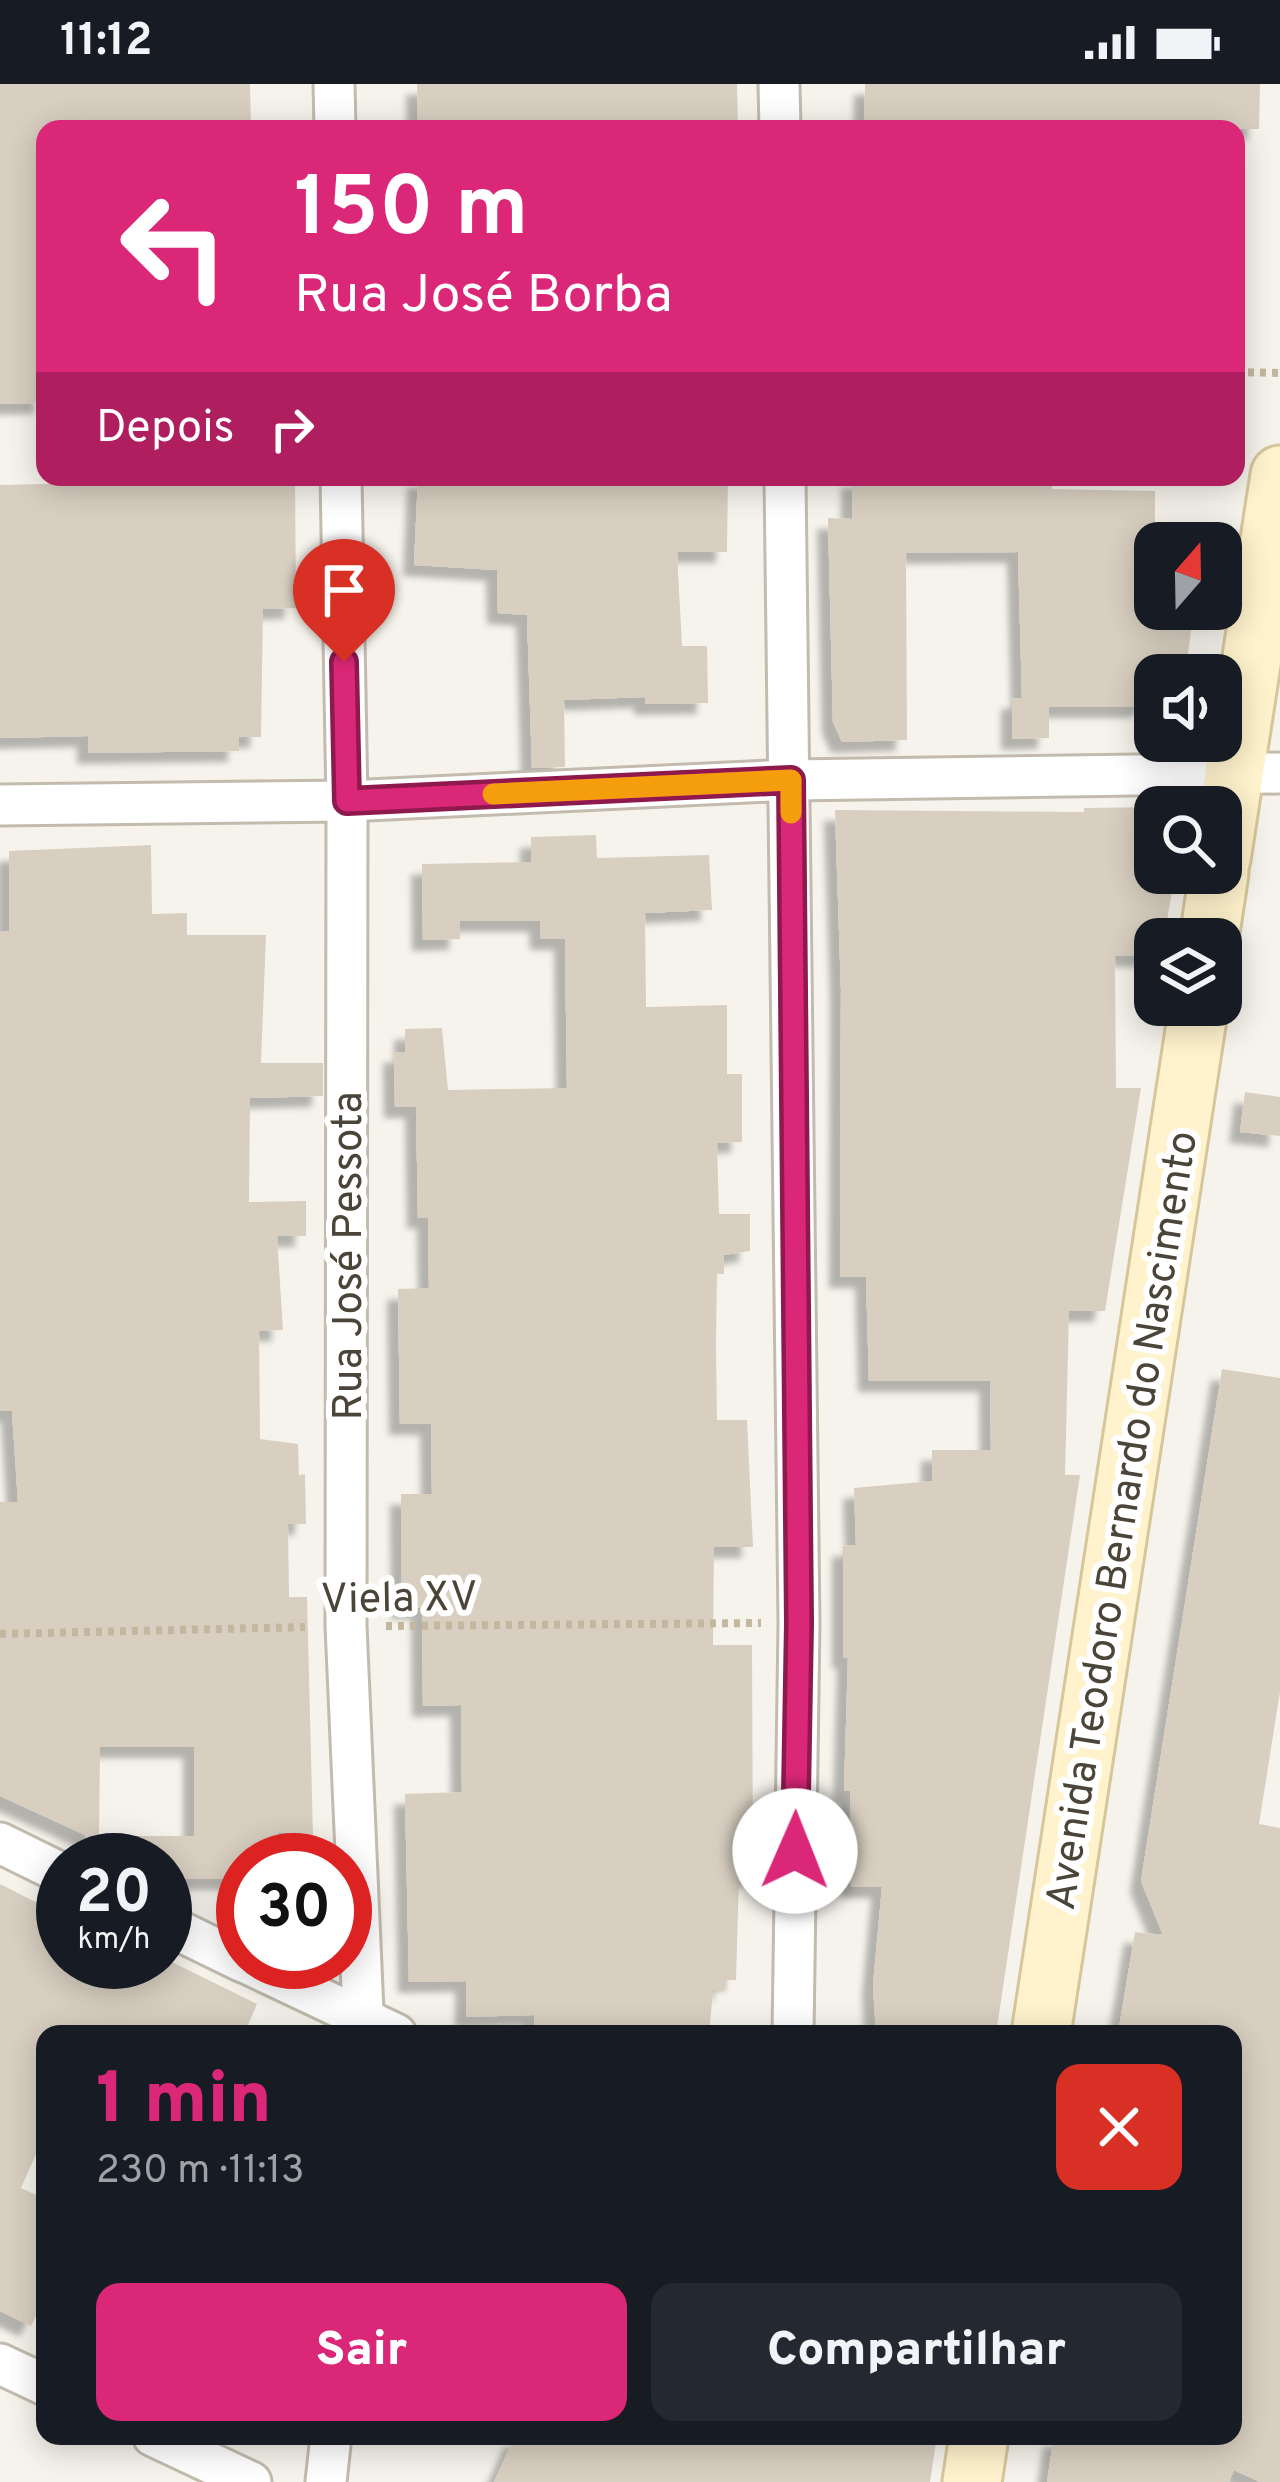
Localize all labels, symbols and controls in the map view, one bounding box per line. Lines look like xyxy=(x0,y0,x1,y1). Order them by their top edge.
text: 11:12 xyxy=(60,14,152,71)
text: 150 m xyxy=(294,159,529,265)
icon: left xyxy=(96,168,252,324)
text: Rua José Borba xyxy=(294,263,673,332)
icon: right xyxy=(259,396,325,462)
text: Depois xyxy=(96,401,235,458)
north arrow xyxy=(1134,522,1242,630)
map controls xyxy=(1134,522,1242,1026)
pin xyxy=(293,539,395,662)
icon: arrive xyxy=(311,557,377,623)
button: sound xyxy=(1134,654,1242,762)
button: search xyxy=(1134,786,1242,894)
button: layers xyxy=(1134,918,1242,1026)
street label: Rua José Pessota xyxy=(324,1091,377,1421)
street label: Avenida Teodoro Bernardo do Nascimento xyxy=(1037,1127,1212,1914)
street label: Viela XV xyxy=(320,1573,478,1628)
position arrow xyxy=(732,1788,858,1914)
speed limit sign: 30 xyxy=(216,1833,372,1989)
text: 20 xyxy=(76,1858,152,1934)
text: km/h xyxy=(78,1922,150,1959)
text: 1 min xyxy=(96,2057,272,2149)
button: close xyxy=(1056,2064,1182,2190)
text: 230 m · 11:13 xyxy=(96,2148,304,2197)
button: Sair xyxy=(96,2283,627,2421)
button: Compartilhar xyxy=(651,2283,1182,2421)

